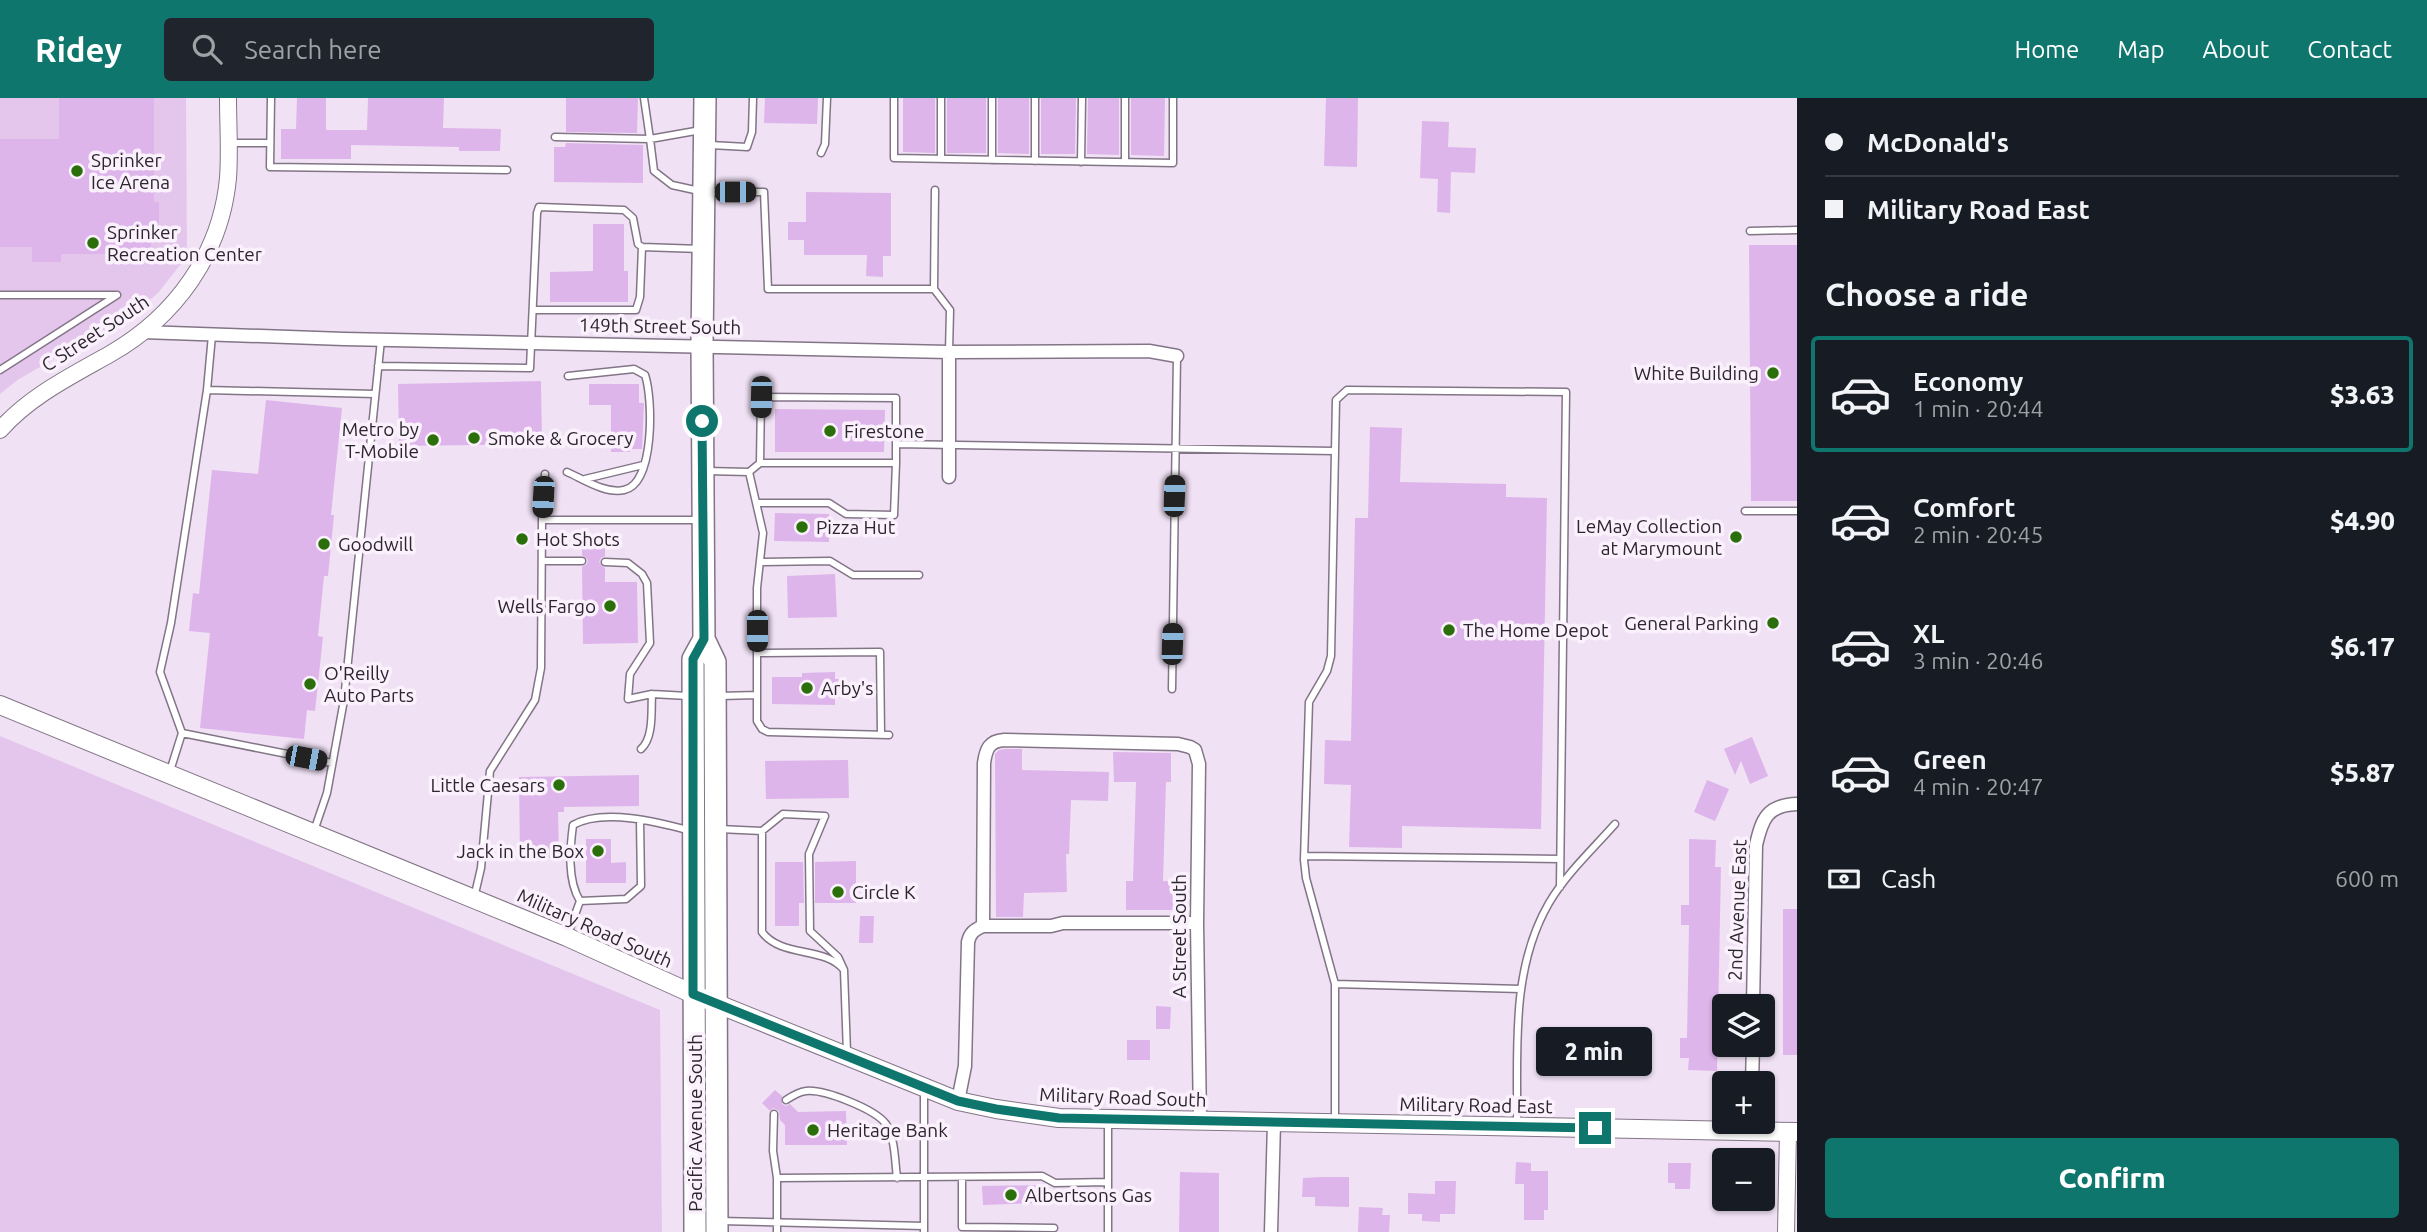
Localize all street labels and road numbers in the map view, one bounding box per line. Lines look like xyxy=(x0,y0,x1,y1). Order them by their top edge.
street label: C Street South xyxy=(37,290,153,376)
street label: 149th Street South xyxy=(579,314,741,338)
street label: 2nd Avenue East xyxy=(1724,838,1750,981)
street label: A Street South xyxy=(1168,874,1190,998)
street label: Military Road South xyxy=(514,884,676,972)
street label: Pacific Avenue South xyxy=(684,1034,706,1212)
street label: Military Road South xyxy=(1039,1083,1207,1111)
street label: Military Road East xyxy=(1399,1093,1553,1117)

